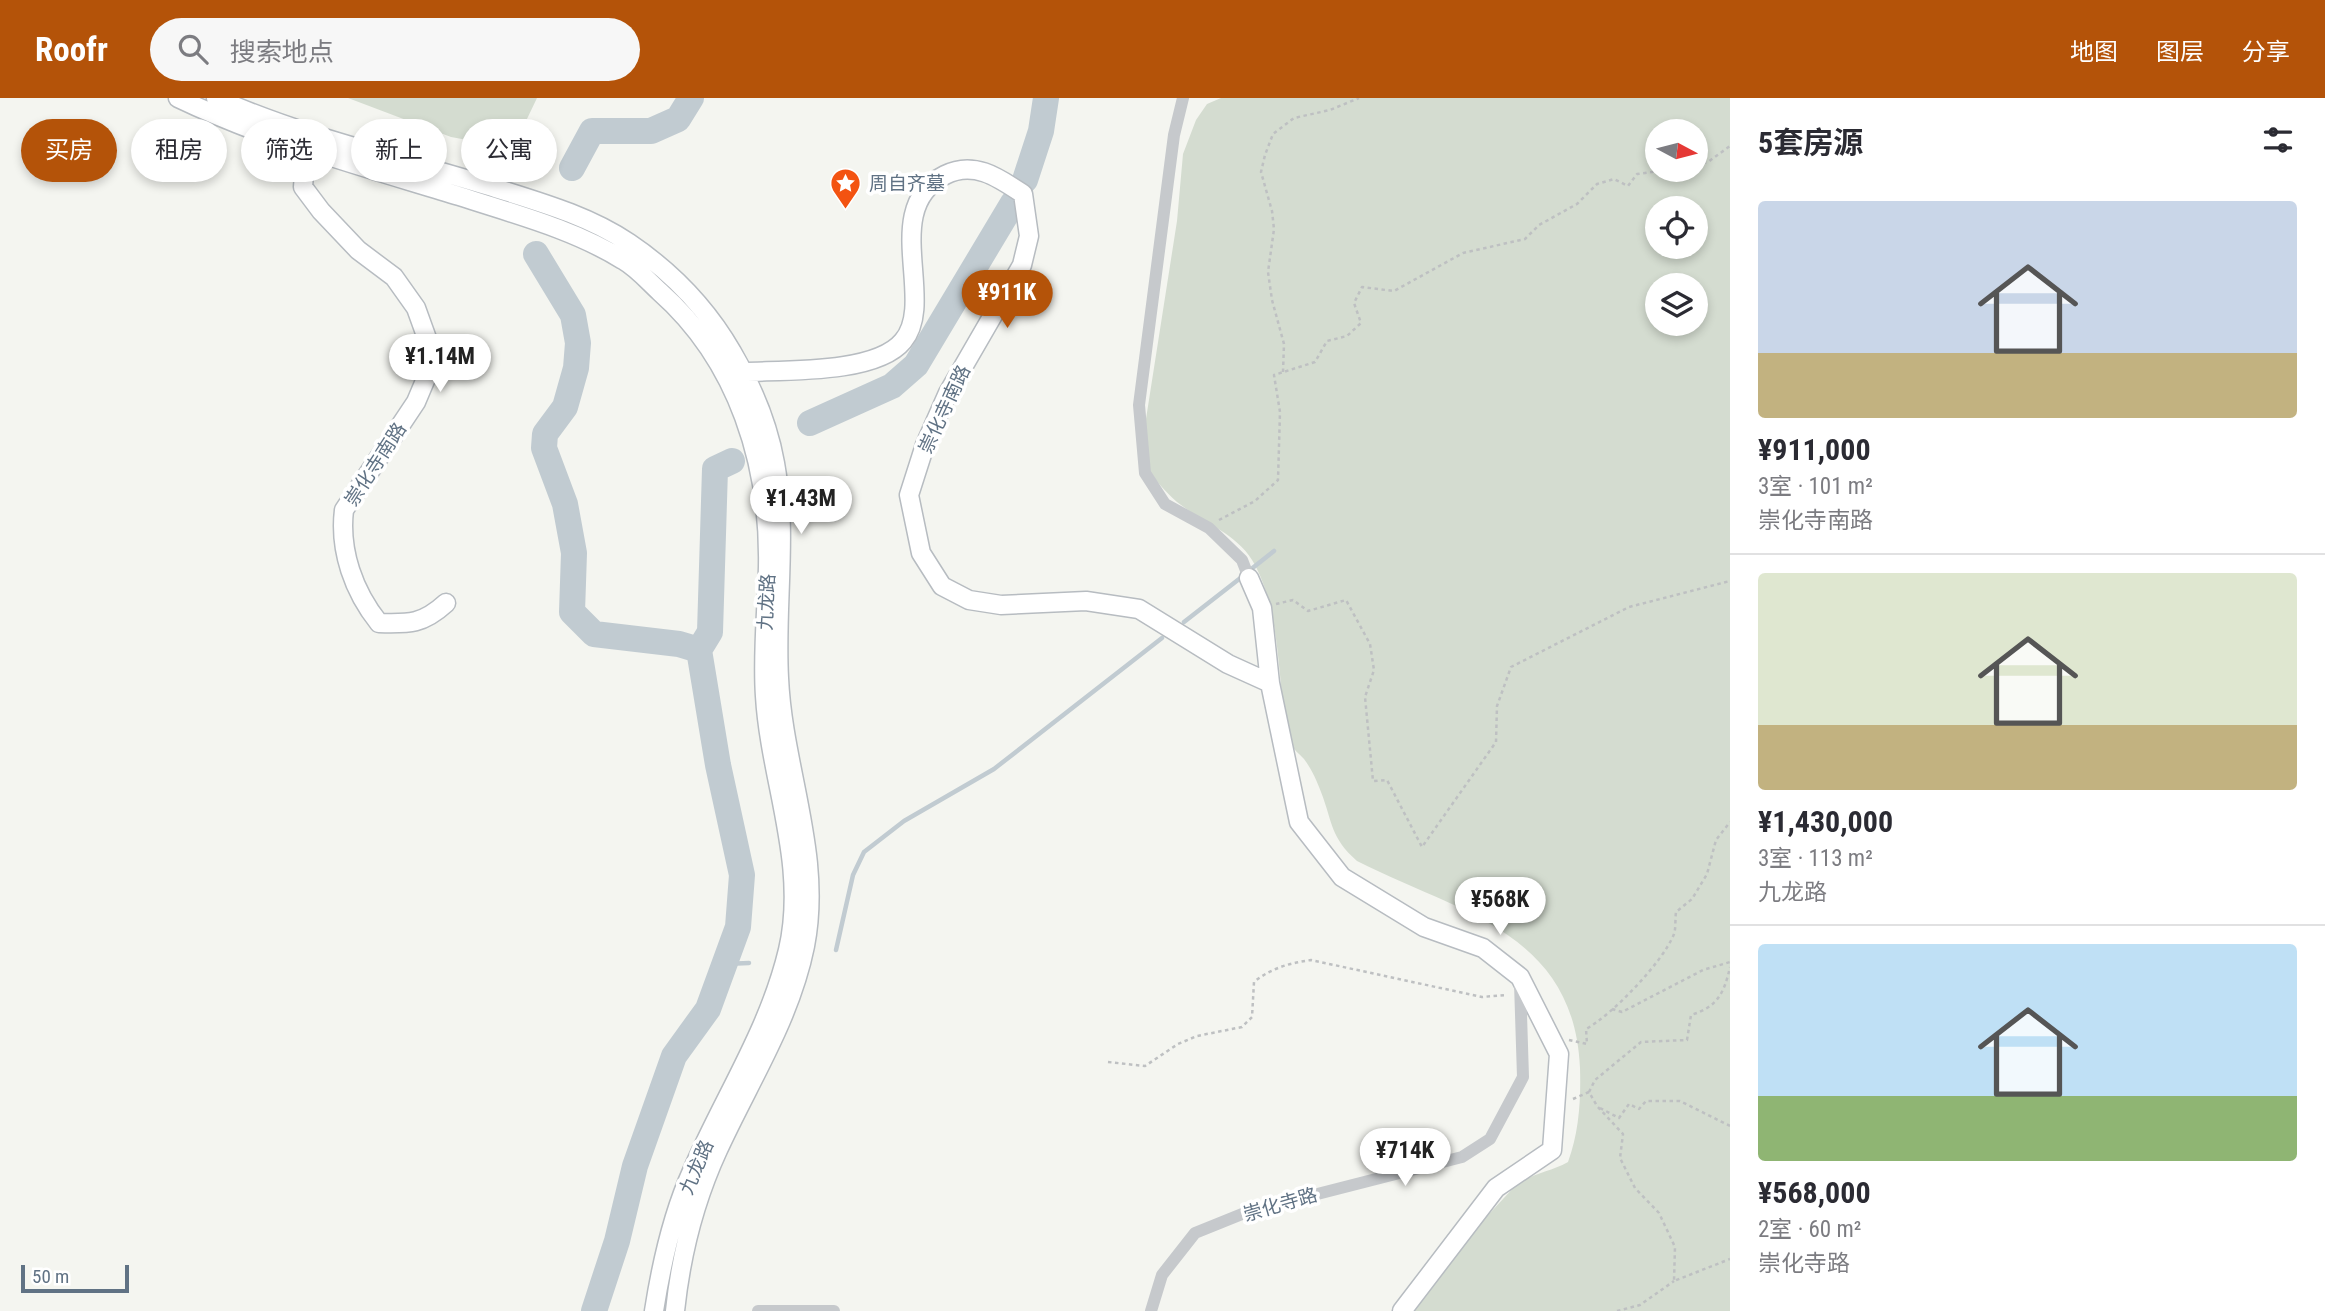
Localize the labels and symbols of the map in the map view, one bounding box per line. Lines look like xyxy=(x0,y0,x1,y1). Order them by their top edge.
north arrow xyxy=(1645,119,1708,182)
place icon: 周自齐墓 xyxy=(829,166,863,210)
place label: 周自齐墓 xyxy=(869,172,945,195)
pin: ¥911K xyxy=(958,271,1056,330)
pin: ¥1.14M xyxy=(383,334,497,394)
street label: 崇化寺南路 xyxy=(914,361,975,457)
street label: 崇化寺南路 xyxy=(340,418,411,510)
pin: ¥1.43M xyxy=(744,476,858,536)
street label: 九龙路 xyxy=(754,573,779,631)
pin: ¥568K xyxy=(1451,878,1549,937)
pin: ¥714K xyxy=(1356,1128,1454,1188)
street label: 九龙路 xyxy=(675,1136,718,1198)
street label: 崇化寺路 xyxy=(1240,1183,1320,1226)
scale bar xyxy=(21,1262,130,1294)

